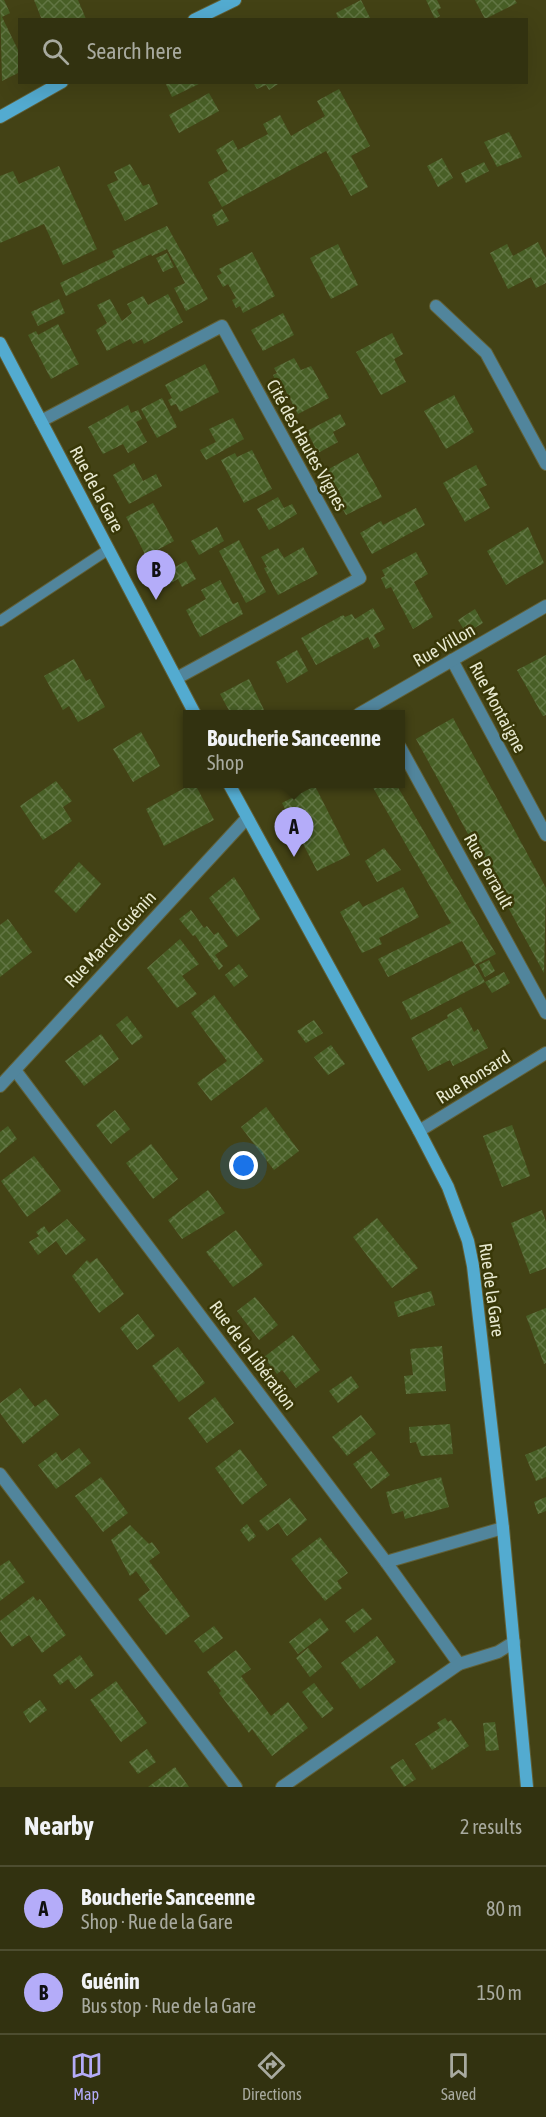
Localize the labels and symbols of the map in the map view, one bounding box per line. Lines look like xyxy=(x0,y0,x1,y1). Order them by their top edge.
street label: Cité des Hautes Vignes xyxy=(262,376,352,514)
street label: Rue de la Gare xyxy=(66,442,128,536)
pin: B xyxy=(136,550,176,600)
street label: Rue Villon xyxy=(409,619,479,671)
street label: Rue Montaigne xyxy=(465,658,531,756)
pin: A xyxy=(274,808,314,857)
street label: Rue Perrault xyxy=(460,830,518,912)
street label: Rue Marcel Guénin xyxy=(60,886,160,992)
street label: Rue Ronsard xyxy=(432,1046,514,1108)
your location xyxy=(229,1151,258,1180)
street label: Rue de la Gare xyxy=(475,1242,509,1338)
street label: Rue de la Libération xyxy=(205,1296,301,1414)

